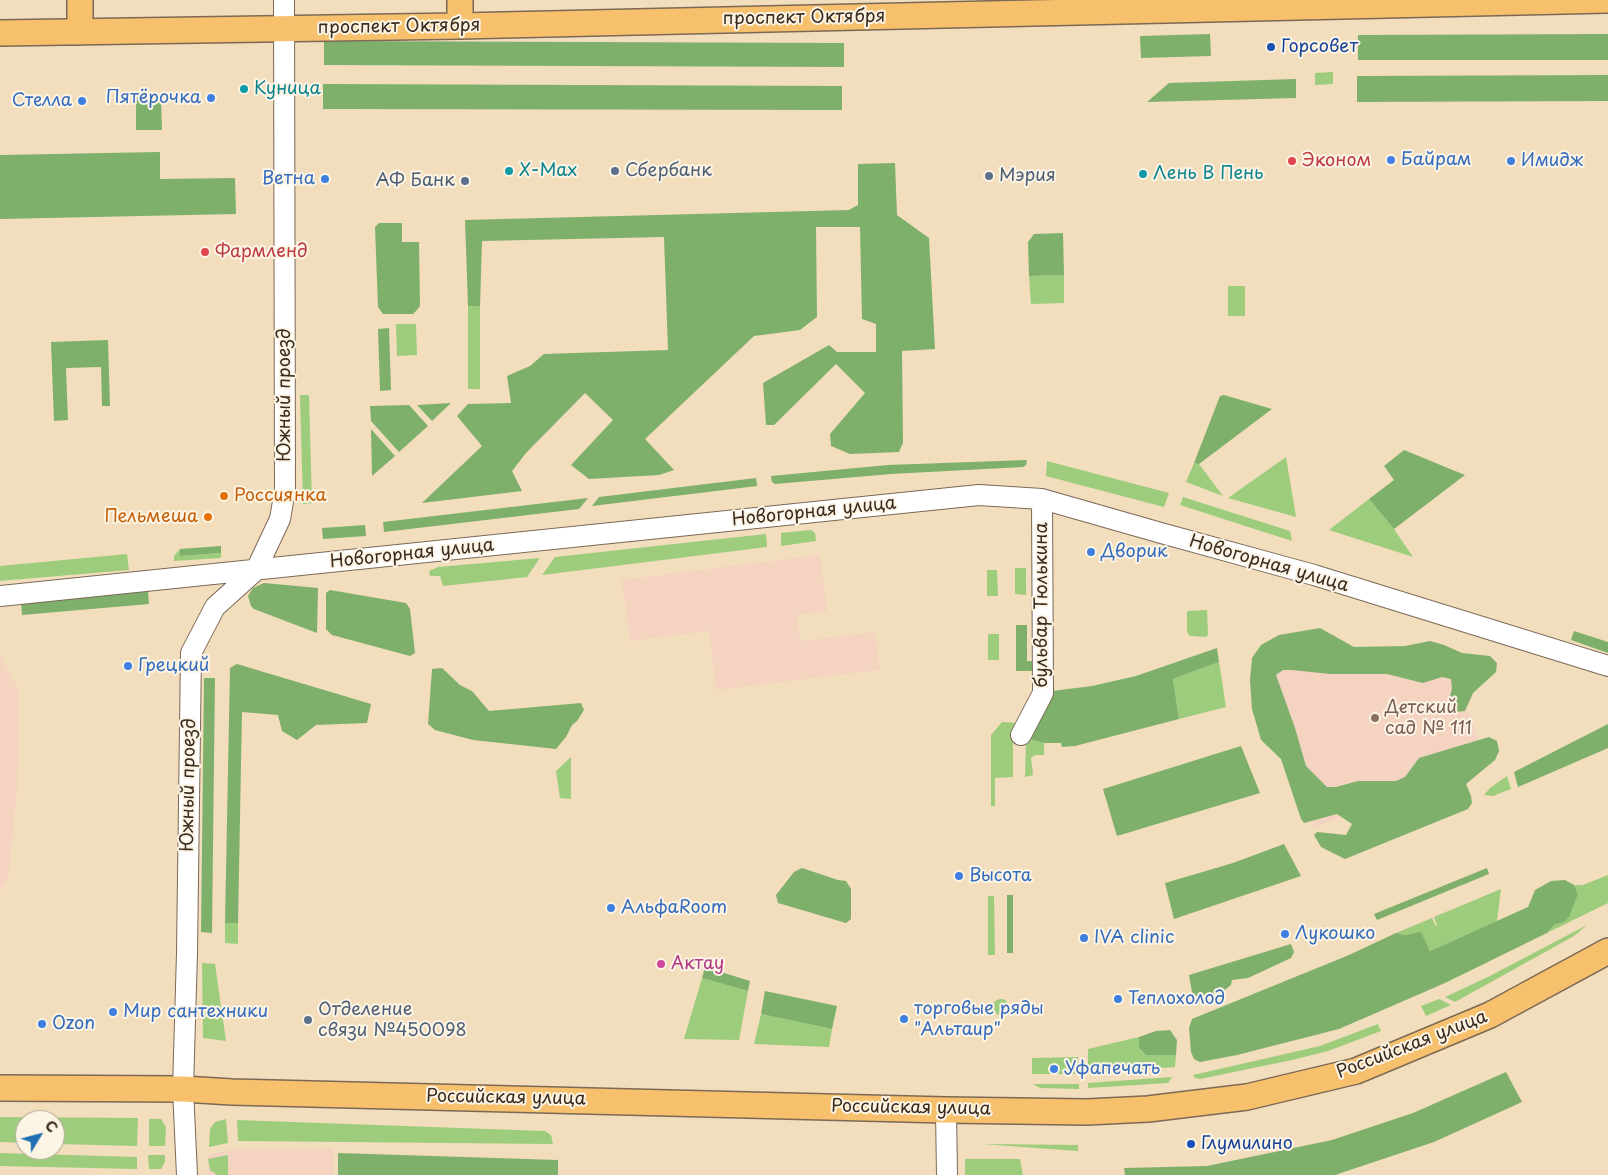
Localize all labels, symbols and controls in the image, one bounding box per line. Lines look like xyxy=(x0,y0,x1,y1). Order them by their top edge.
street label: проспект Октября xyxy=(722,6,886,30)
street label: проспект Октября xyxy=(317,15,481,39)
place label: Горсовет xyxy=(1281,36,1358,58)
marker: Горсовет xyxy=(1265,41,1277,53)
place label: Куница xyxy=(254,78,321,100)
marker: Куница xyxy=(238,83,250,95)
place label: Пятёрочка xyxy=(106,87,201,109)
place label: Стелла xyxy=(12,90,72,112)
marker: Пятёрочка xyxy=(205,92,217,104)
marker: Стелла xyxy=(76,95,88,107)
place label: Байрам xyxy=(1401,149,1472,171)
place label: Эконом xyxy=(1302,150,1371,172)
place label: Имидж xyxy=(1521,150,1583,172)
marker: Байрам xyxy=(1385,154,1397,166)
marker: Эконом xyxy=(1286,155,1298,167)
marker: Имидж xyxy=(1505,155,1517,167)
place label: X-Max xyxy=(519,160,577,182)
place label: Сбербанк xyxy=(625,160,712,182)
place label: Лень В Пень xyxy=(1153,163,1263,185)
marker: X-Max xyxy=(503,165,515,177)
marker: Сбербанк xyxy=(609,165,621,177)
place label: Мэрия xyxy=(999,165,1056,187)
place label: Ветна xyxy=(262,168,315,190)
marker: Лень В Пень xyxy=(1137,168,1149,180)
place label: АФ Банк xyxy=(376,170,455,192)
marker: Мэрия xyxy=(983,170,995,182)
marker: Ветна xyxy=(319,173,331,185)
marker: АФ Банк xyxy=(459,175,471,187)
place label: Фармленд xyxy=(215,241,308,263)
marker: Фармленд xyxy=(199,246,211,258)
street label: Южный проезд xyxy=(274,328,296,462)
place label: Россиянка xyxy=(234,485,327,507)
marker: Россиянка xyxy=(218,490,230,502)
street label: Новогорная улица xyxy=(731,493,897,531)
place label: Пельмеша xyxy=(104,506,198,528)
marker: Пельмеша xyxy=(202,511,214,523)
street label: бульвар Тюлькина xyxy=(1031,522,1053,688)
street label: Новогорная улица xyxy=(1187,531,1351,597)
street label: Новогорная улица xyxy=(329,535,495,573)
place label: Дворик xyxy=(1101,541,1168,563)
marker: Дворик xyxy=(1085,546,1097,558)
place label: Грецкий xyxy=(138,655,209,677)
marker: Грецкий xyxy=(122,660,134,672)
place label: Детский сад № 111 xyxy=(1385,697,1472,740)
marker: Детский сад № 111 xyxy=(1369,712,1381,724)
street label: Южный проезд xyxy=(177,718,201,852)
place label: Высота xyxy=(969,865,1032,887)
marker: Высота xyxy=(953,870,965,882)
place label: АльфаRoom xyxy=(621,897,727,919)
marker: АльфаRoom xyxy=(605,902,617,914)
place label: Лукошко xyxy=(1295,923,1375,945)
place label: IVA clinic xyxy=(1094,927,1174,949)
marker: Лукошко xyxy=(1279,928,1291,940)
marker: IVA clinic xyxy=(1078,932,1090,944)
place label: Актау xyxy=(671,953,724,975)
marker: Актау xyxy=(655,958,667,970)
place label: Теплохолод xyxy=(1128,988,1225,1010)
marker: Теплохолод xyxy=(1112,993,1124,1005)
place label: торговые ряды "Альтаир" xyxy=(914,998,1044,1040)
place label: Отделение связи №450098 xyxy=(318,999,467,1042)
place label: Мир сантехники xyxy=(123,1001,268,1023)
marker: Мир сантехники xyxy=(107,1006,119,1018)
street label: Российская улица xyxy=(1334,1006,1490,1084)
place label: Ozon xyxy=(52,1013,95,1035)
marker: торговые ряды "Альтаир" xyxy=(898,1013,910,1025)
marker: Отделение связи №450098 xyxy=(302,1014,314,1026)
marker: Ozon xyxy=(36,1018,48,1030)
place label: Уфапечать xyxy=(1064,1058,1160,1080)
marker: Уфапечать xyxy=(1048,1063,1060,1075)
street label: Российская улица xyxy=(426,1086,586,1110)
street label: Российская улица xyxy=(831,1096,991,1120)
north arrow xyxy=(15,1110,65,1160)
text: С xyxy=(40,1116,63,1137)
place label: Глумилино xyxy=(1201,1133,1293,1155)
marker: Глумилино xyxy=(1185,1138,1197,1150)

